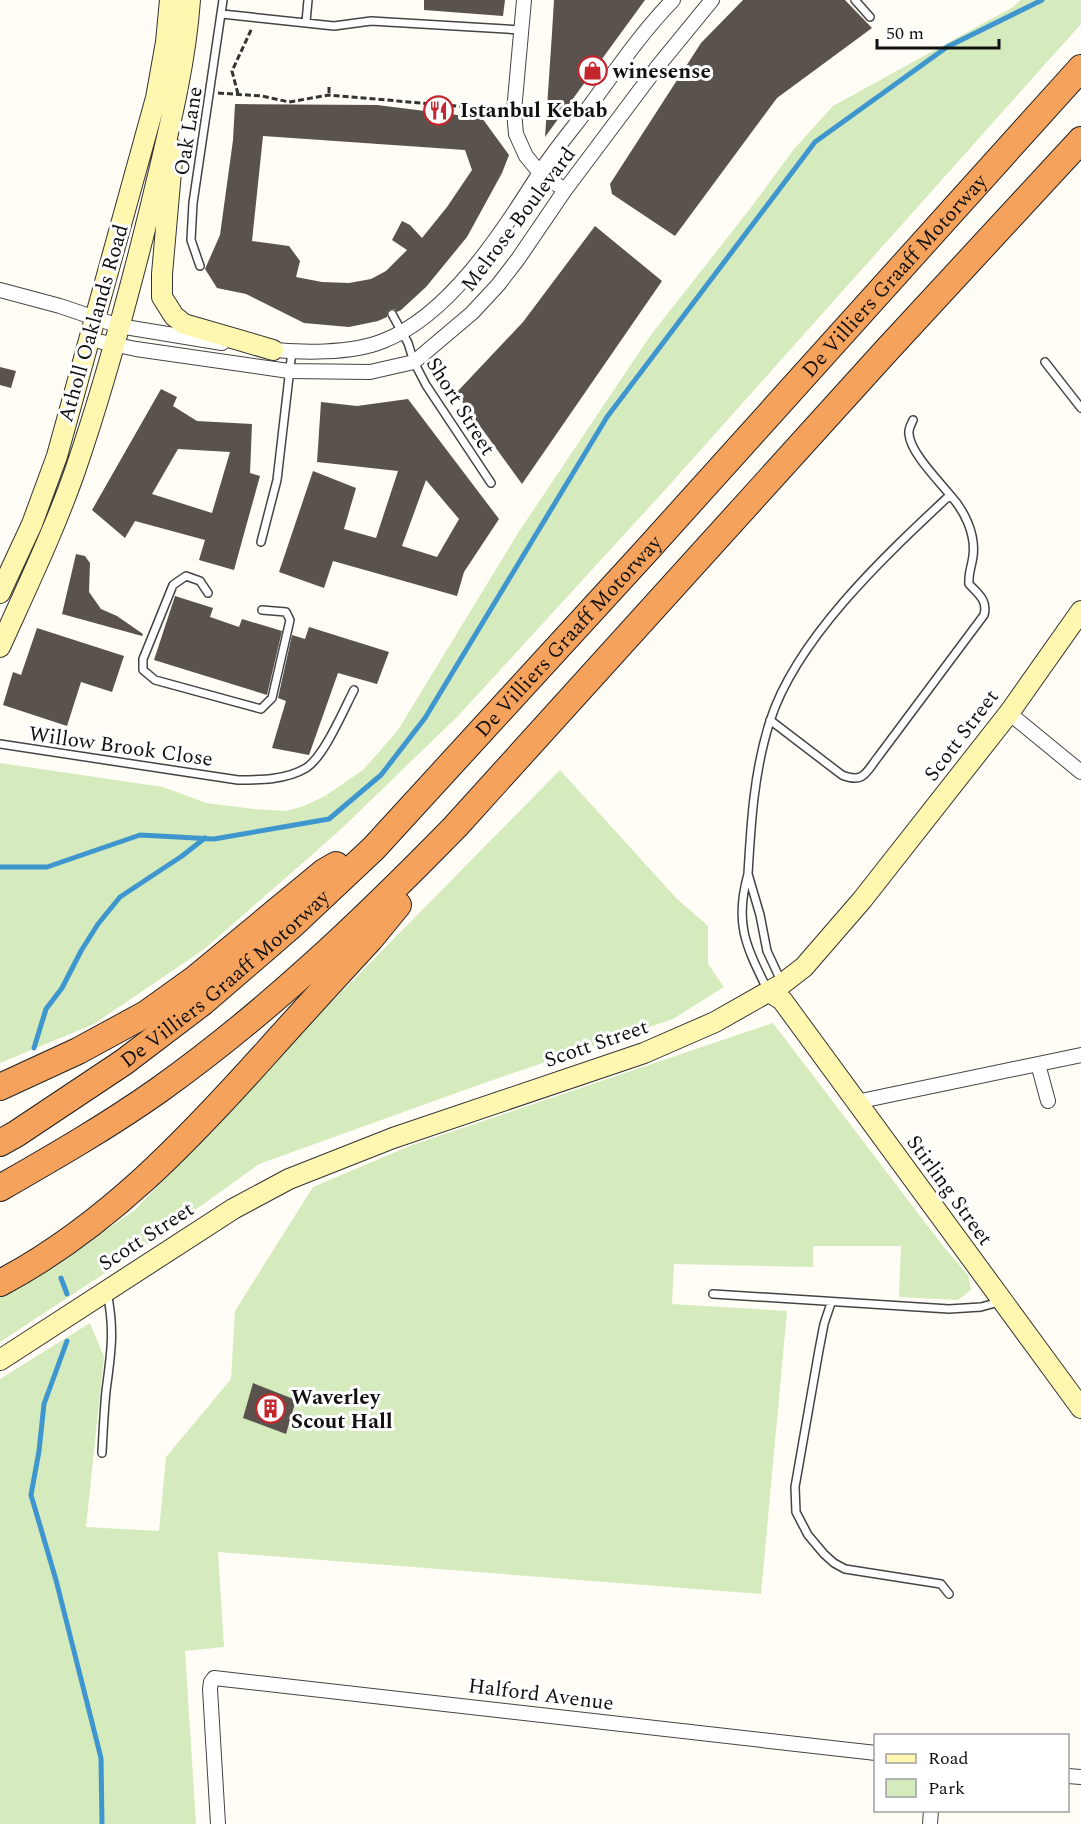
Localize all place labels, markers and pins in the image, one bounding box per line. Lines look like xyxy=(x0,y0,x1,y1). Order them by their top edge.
shop icon: winesense xyxy=(576,55,608,87)
place label: winesense xyxy=(612,56,711,88)
restaurant icon: Istanbul Kebab xyxy=(423,94,455,126)
place label: Istanbul Kebab xyxy=(460,95,608,127)
place label: Waverley Scout Hall xyxy=(291,1382,393,1438)
building icon: Waverley Scout Hall xyxy=(254,1393,286,1425)

